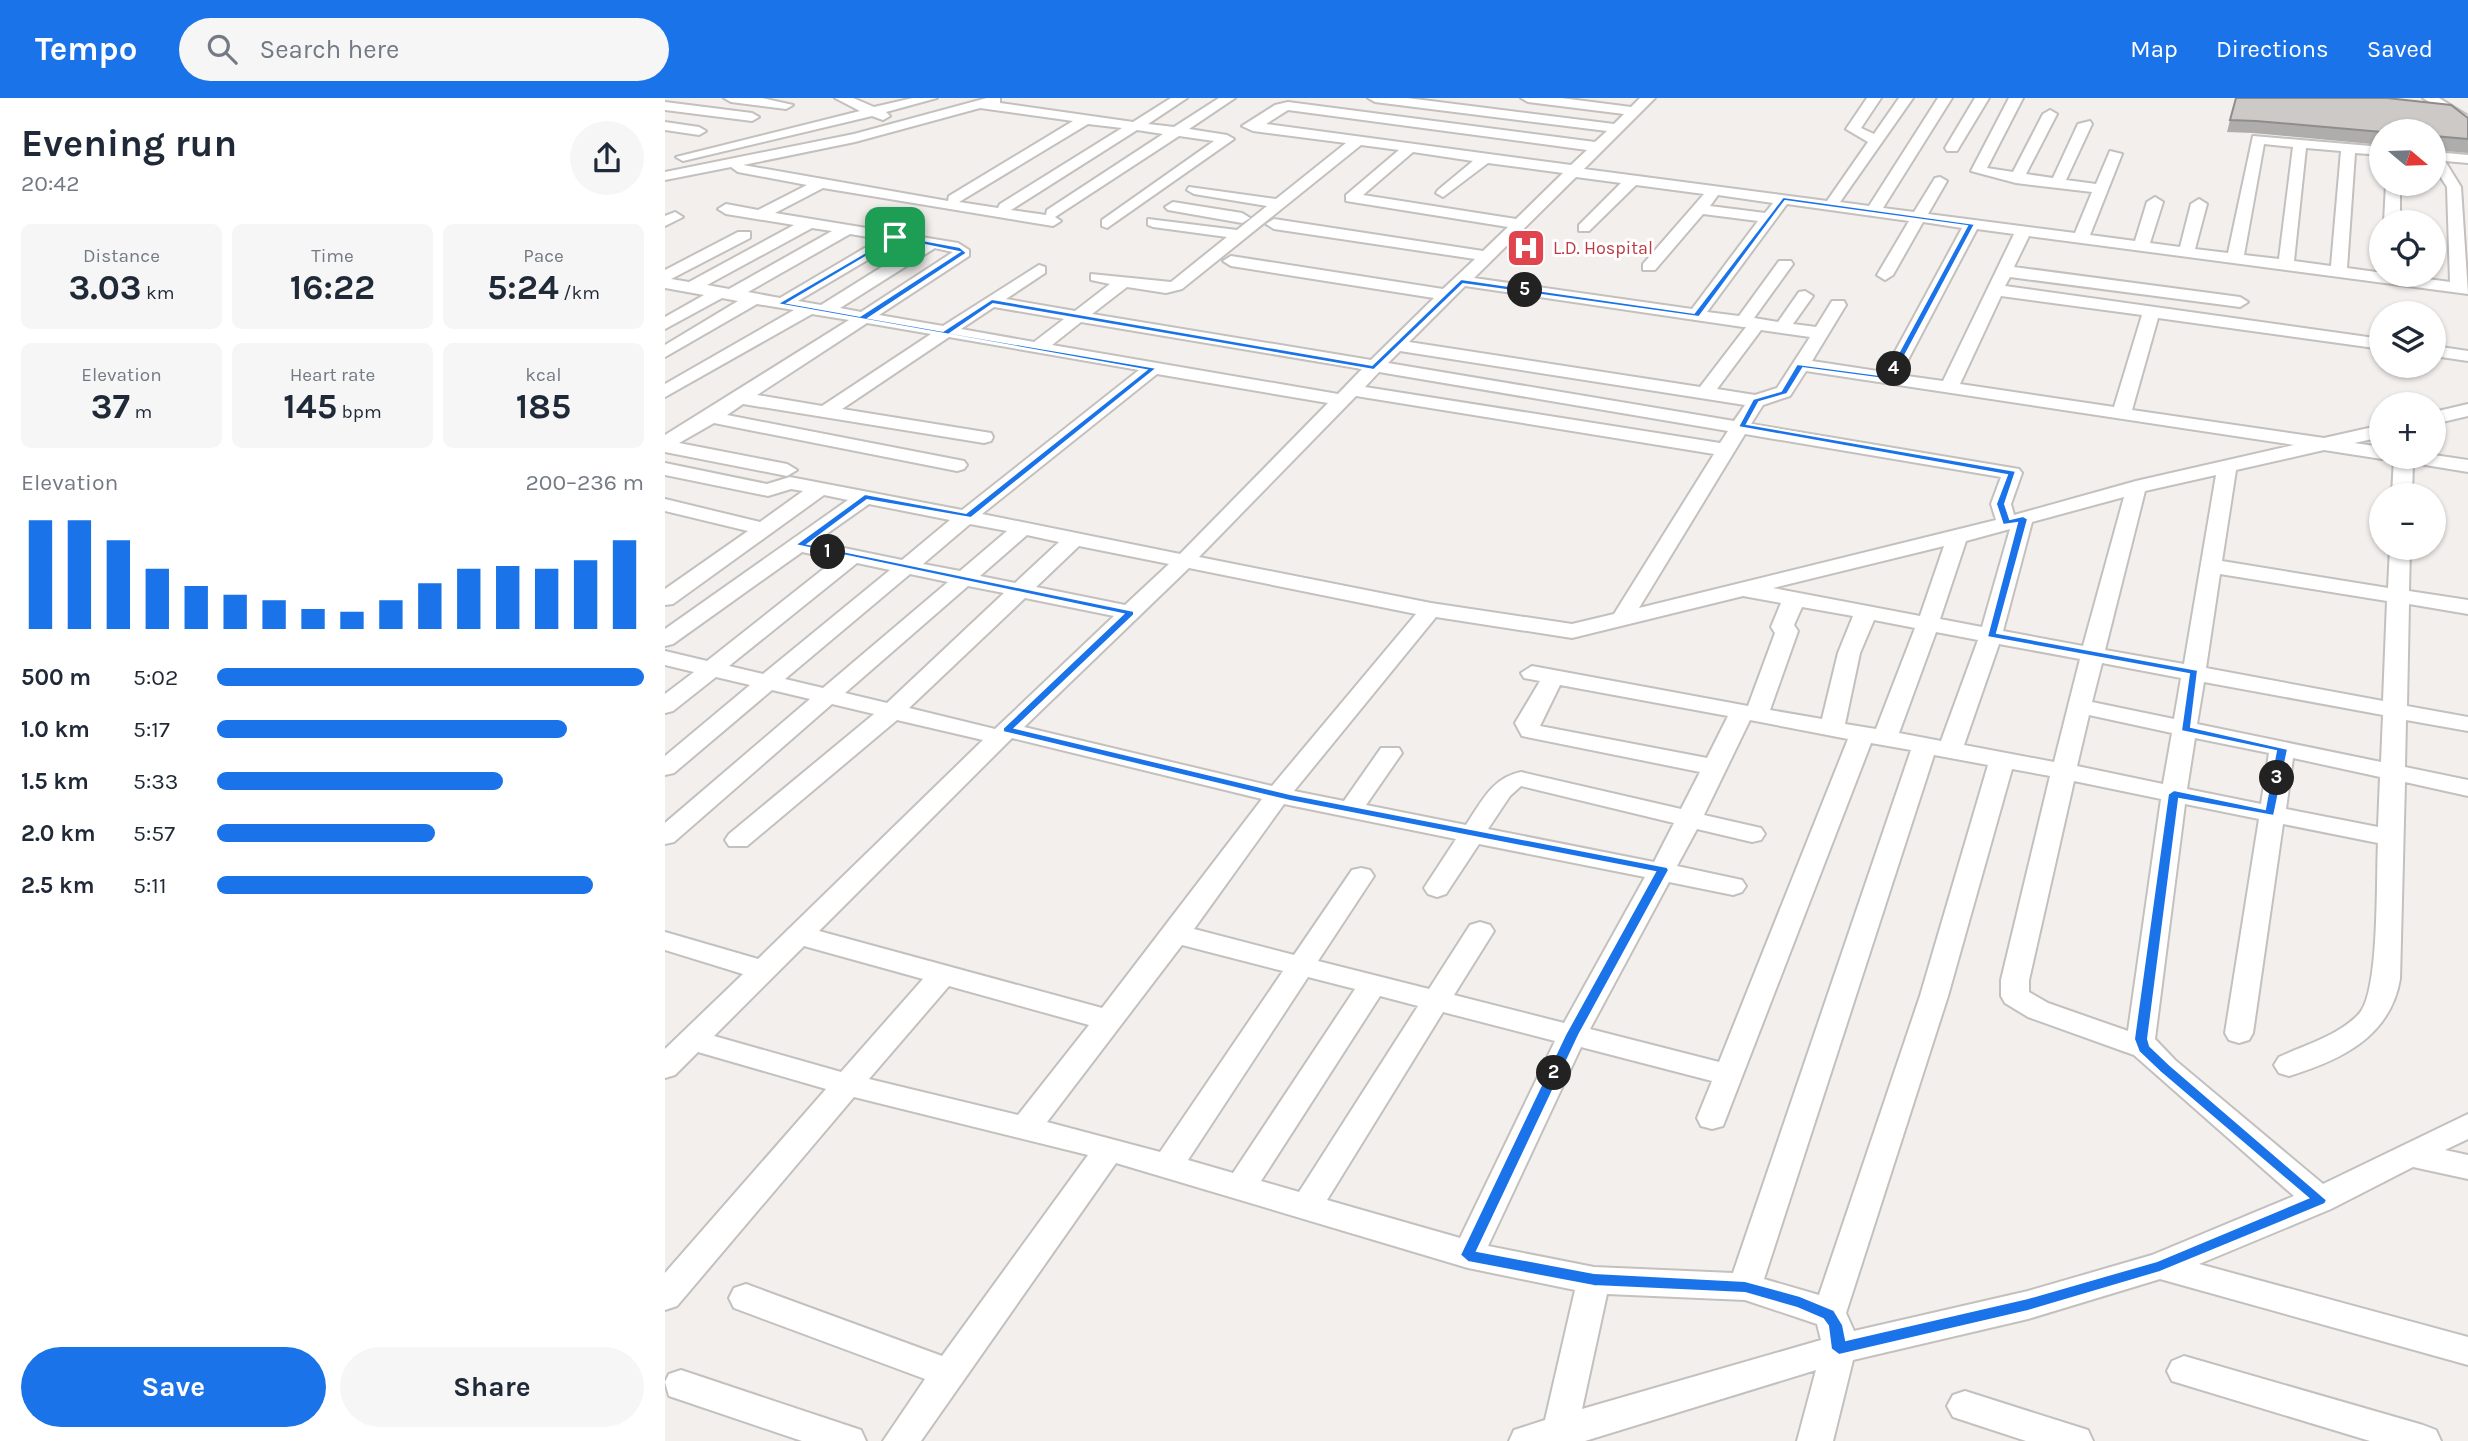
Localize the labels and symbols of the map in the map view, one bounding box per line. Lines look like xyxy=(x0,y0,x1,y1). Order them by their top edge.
north arrow xyxy=(2369,119,2447,196)
pin xyxy=(865,207,925,267)
hospital icon: L.D. Hospital xyxy=(1505,227,1547,269)
place label: L.D. Hospital xyxy=(1553,237,1653,259)
pin: 5 xyxy=(1507,272,1543,308)
pin: 4 xyxy=(1877,352,1911,386)
pin: 1 xyxy=(811,534,845,570)
pin: 3 xyxy=(2259,760,2295,796)
pin: 2 xyxy=(1537,1056,1571,1090)

